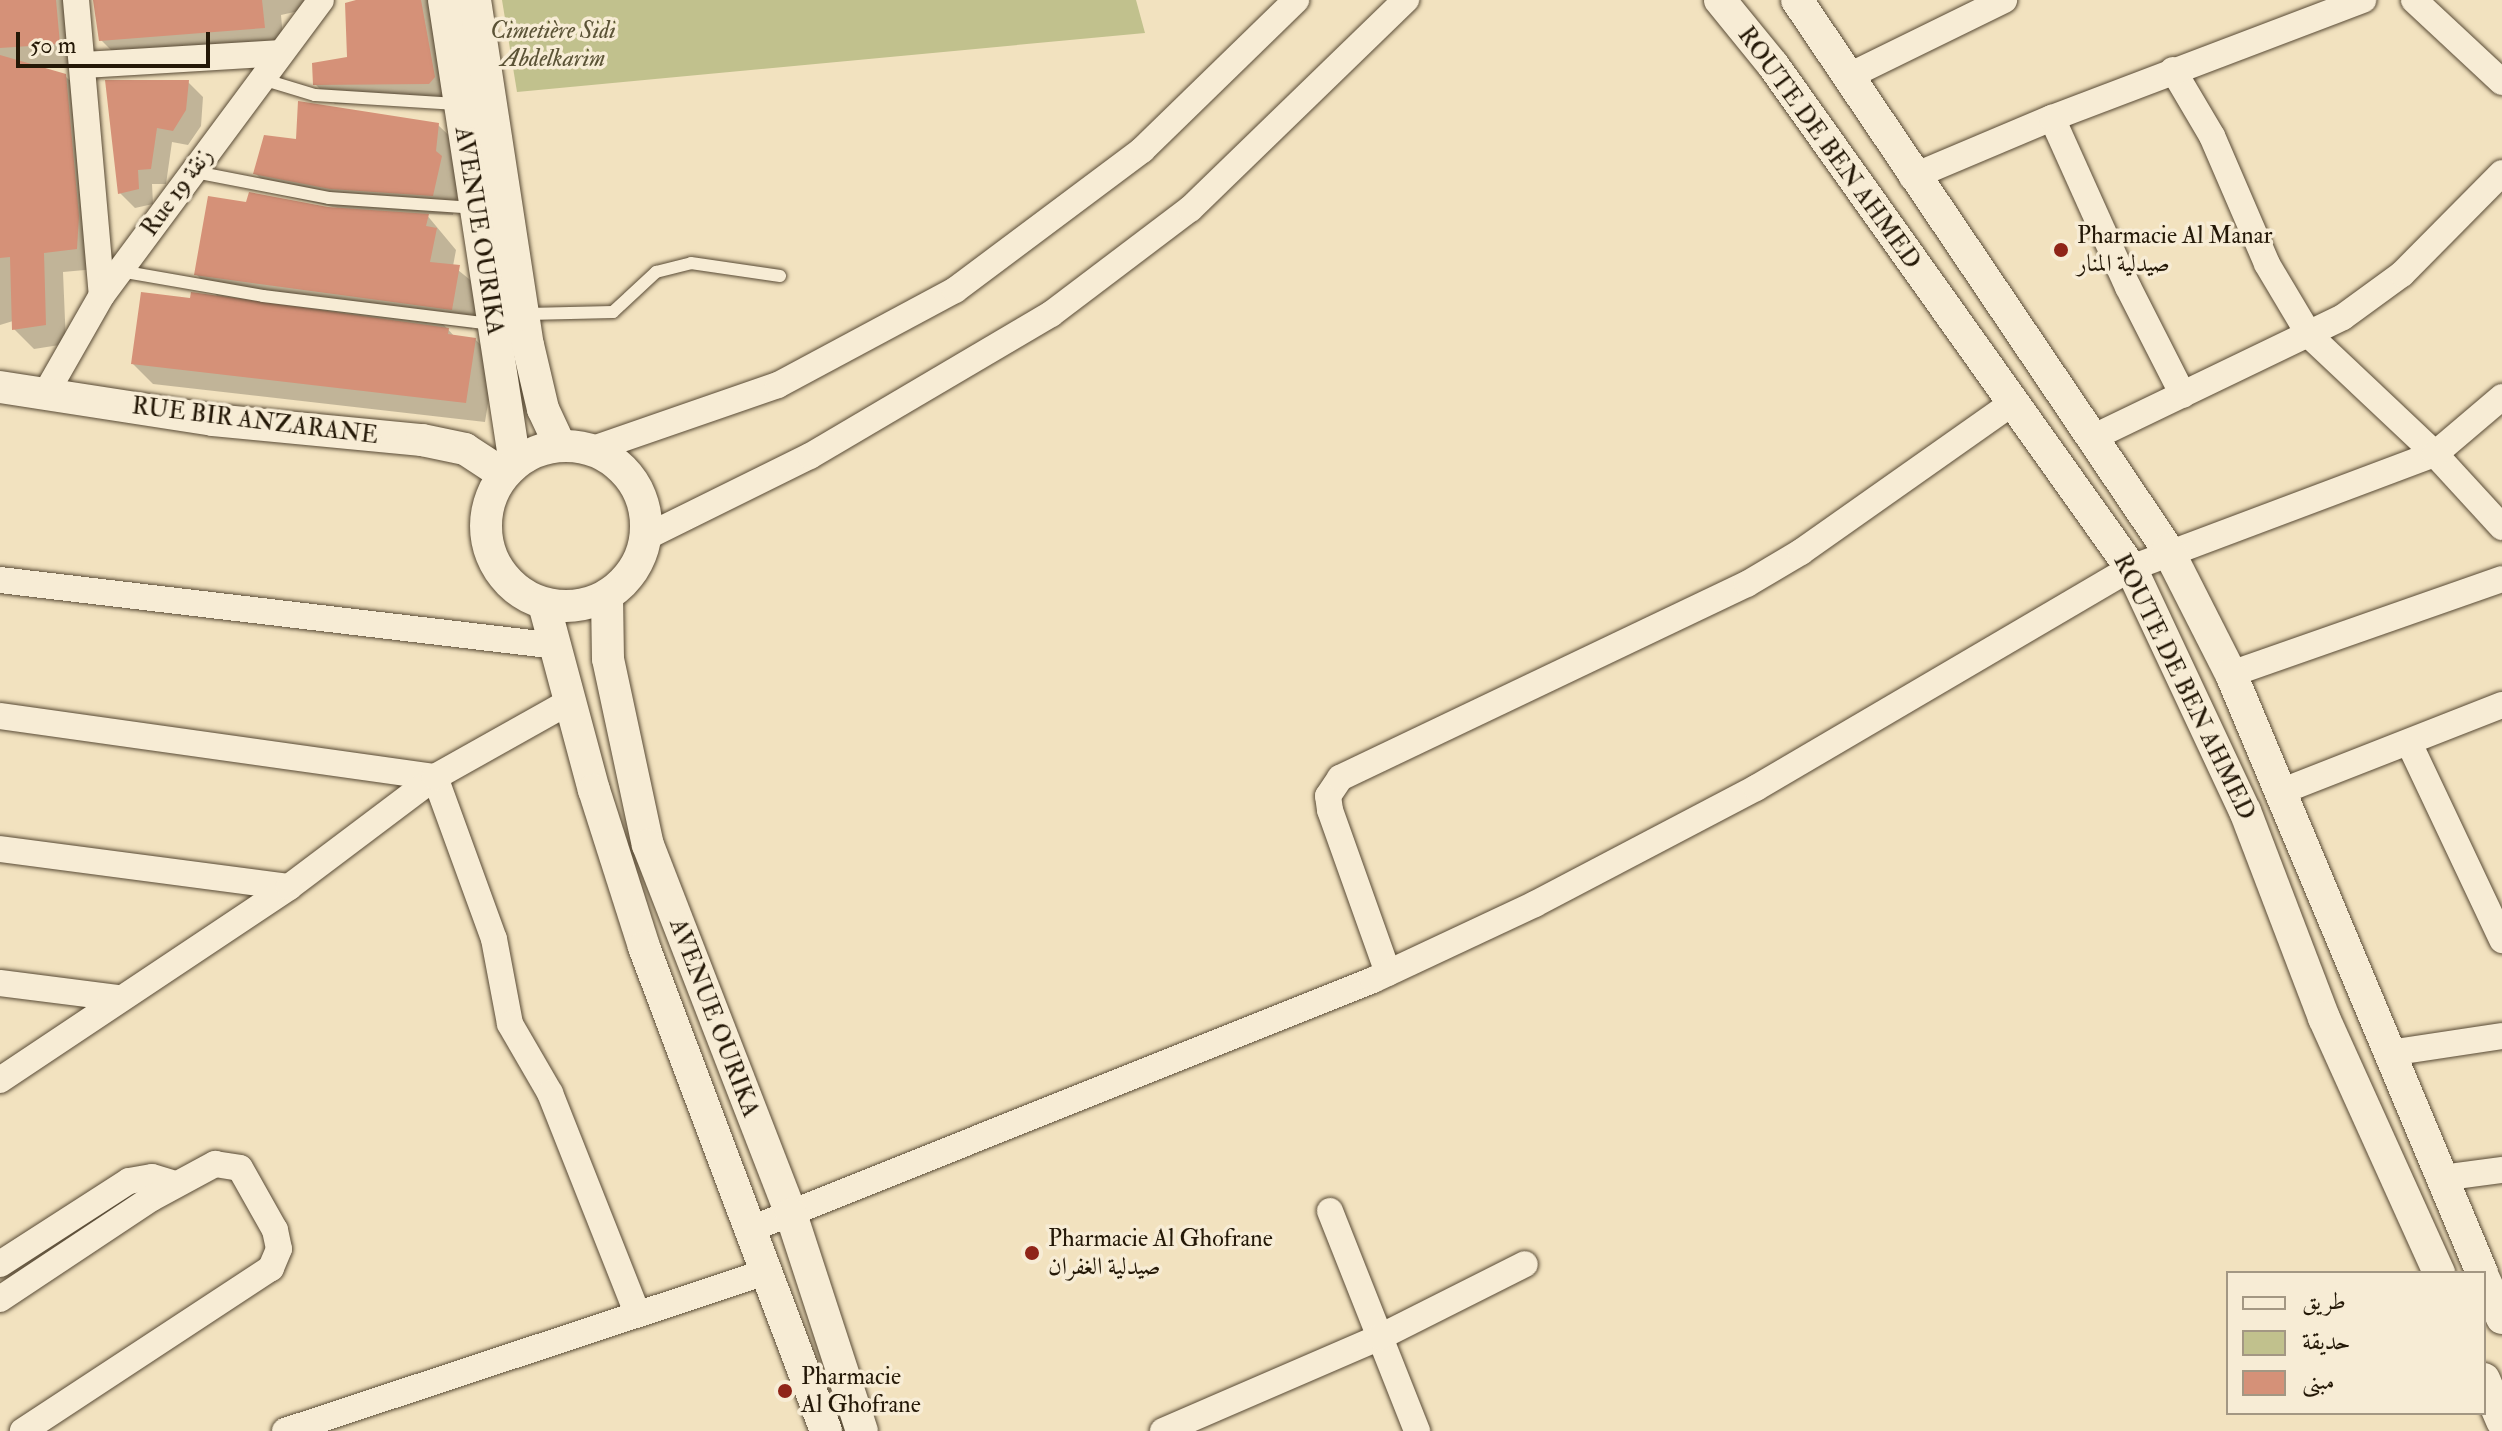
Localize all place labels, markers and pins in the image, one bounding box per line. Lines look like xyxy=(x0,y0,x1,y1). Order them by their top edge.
place label: Pharmacie Al Manar صيدلية المنار xyxy=(2077,222,2273,278)
marker: Pharmacie Al Manar صيدلية المنار xyxy=(2052,241,2070,259)
place label: Pharmacie Al Ghofrane صيدلية الغفران xyxy=(1048,1225,1273,1281)
marker: Pharmacie Al Ghofrane صيدلية الغفران xyxy=(1023,1244,1041,1262)
place label: Pharmacie Al Ghofrane xyxy=(801,1363,921,1419)
marker: Pharmacie Al Ghofrane xyxy=(776,1382,794,1400)

